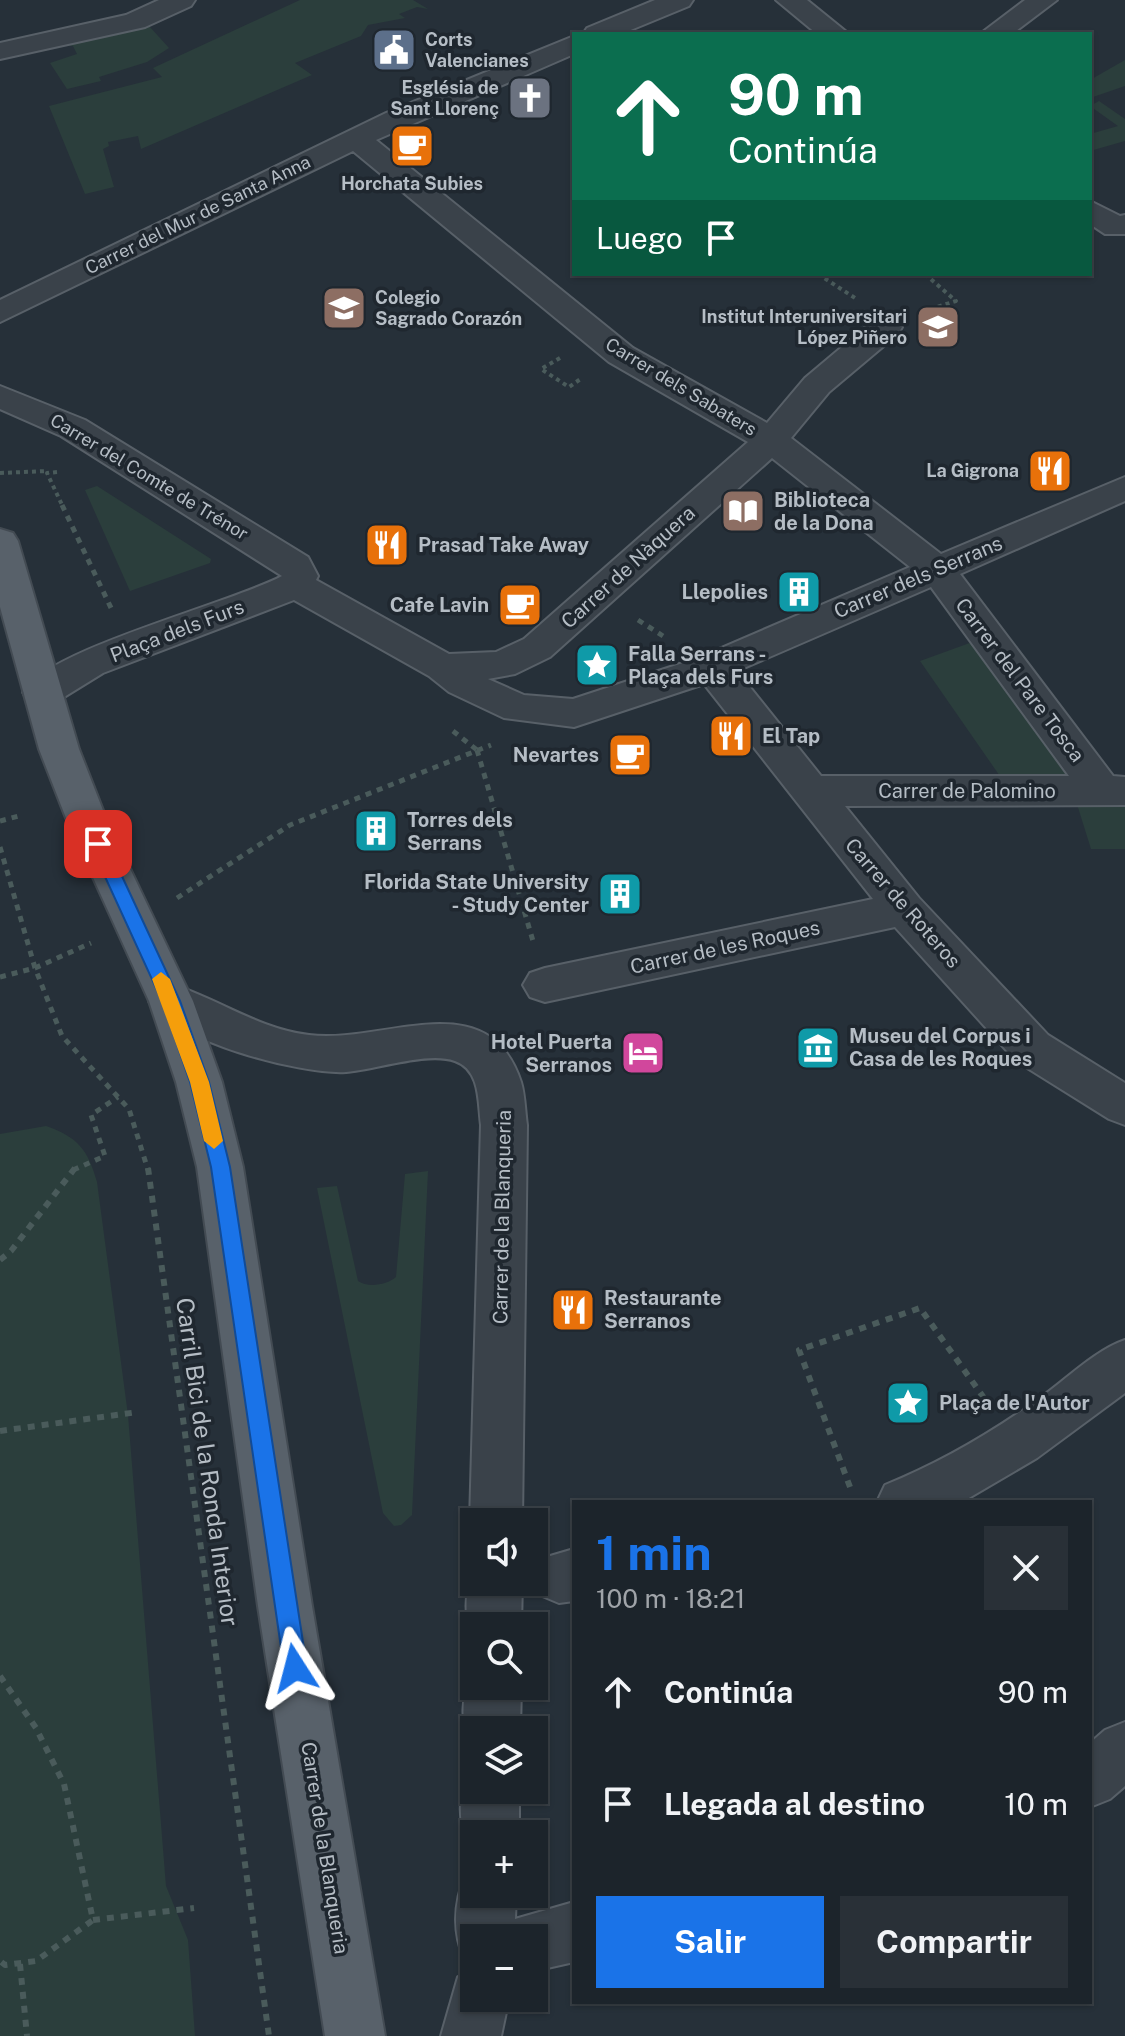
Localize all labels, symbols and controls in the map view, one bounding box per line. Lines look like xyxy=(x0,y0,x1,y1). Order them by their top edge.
public building icon: Corts Valencianes xyxy=(370,26,418,74)
place label: Corts Valencianes xyxy=(425,29,529,71)
text: 90 m xyxy=(728,62,864,128)
icon: ahead xyxy=(596,64,700,168)
church icon: Església de Sant Llorenç xyxy=(506,74,554,122)
place label: Església de Sant Llorenç xyxy=(390,77,499,119)
cafe icon: Horchata Subies xyxy=(388,122,436,170)
text: Continúa xyxy=(728,129,878,171)
street label: Carrer del Mur de Santa Anna xyxy=(82,151,314,278)
place label: Horchata Subies xyxy=(341,173,483,194)
icon: arrive xyxy=(699,216,743,260)
text: Luego xyxy=(596,220,683,256)
school or university icon: Colegio Sagrado Corazón xyxy=(320,284,368,332)
place label: Colegio Sagrado Corazón xyxy=(375,287,522,329)
school or university icon: Institut Interuniversitari López Piñero xyxy=(914,303,962,351)
place label: Institut Interuniversitari López Piñero xyxy=(701,306,907,348)
street label: Carrer dels Sabaters xyxy=(602,333,760,440)
street label: Carrer del Comte de Trénor xyxy=(47,409,252,544)
restaurant icon: La Gigrona xyxy=(1026,447,1074,495)
place label: La Gigrona xyxy=(926,460,1019,481)
library icon: Biblioteca de la Dona xyxy=(719,487,767,535)
place label: Biblioteca de la Dona xyxy=(774,488,874,535)
street label: Carrer de Nàquera xyxy=(556,501,700,633)
restaurant icon: Prasad Take Away xyxy=(363,521,411,569)
street label: Carrer dels Serrans xyxy=(830,531,1006,623)
place label: Prasad Take Away xyxy=(418,533,589,557)
building icon: Llepolies xyxy=(775,568,823,616)
place label: Llepolies xyxy=(681,580,768,604)
cafe icon: Cafe Lavin xyxy=(496,581,544,629)
place label: Cafe Lavin xyxy=(390,593,489,617)
street label: Carrer del Pare Tosca xyxy=(951,593,1089,767)
street label: Plaça dels Furs xyxy=(107,594,247,668)
place icon: Falla Serrans - Plaça dels Furs xyxy=(573,641,621,689)
place label: Falla Serrans - Plaça dels Furs xyxy=(628,642,773,689)
restaurant icon: El Tap xyxy=(707,712,755,760)
place label: El Tap xyxy=(762,724,820,748)
cafe icon: Nevartes xyxy=(606,731,654,779)
place label: Nevartes xyxy=(513,743,599,767)
street label: Carrer de Palomino xyxy=(878,779,1056,803)
building icon: Torres dels Serrans xyxy=(352,807,400,855)
place label: Torres dels Serrans xyxy=(407,808,513,855)
pin xyxy=(64,810,132,878)
icon: arrive xyxy=(76,822,120,866)
street label: Carrer de Roteros xyxy=(840,833,966,973)
place label: Florida State University - Study Center xyxy=(364,870,589,917)
building icon: Florida State University - Study Center xyxy=(596,870,644,918)
street label: Carrer de les Roques xyxy=(628,915,822,979)
museum icon: Museu del Corpus i Casa de les Roques xyxy=(794,1024,842,1072)
place label: Museu del Corpus i Casa de les Roques xyxy=(849,1024,1032,1071)
hotel icon: Hotel Puerta Serranos xyxy=(619,1029,667,1077)
place label: Hotel Puerta Serranos xyxy=(491,1030,612,1077)
street label: Carrer de la Blanqueria xyxy=(488,1110,516,1324)
restaurant icon: Restaurante Serranos xyxy=(549,1286,597,1334)
place label: Restaurante Serranos xyxy=(604,1286,722,1333)
street label: Carril Bici de la Ronda Interior xyxy=(171,1296,245,1628)
place icon: Plaça de l'Autor xyxy=(884,1379,932,1427)
place label: Plaça de l'Autor xyxy=(939,1391,1090,1415)
map controls xyxy=(460,1508,548,2012)
button: sound xyxy=(460,1508,548,1596)
text: 1 min xyxy=(596,1524,712,1581)
button: close xyxy=(984,1526,1068,1610)
text: 100 m · 18:21 xyxy=(596,1583,745,1614)
button: search xyxy=(460,1612,548,1700)
position arrow xyxy=(253,1626,337,1710)
icon: ahead xyxy=(596,1670,640,1714)
text: Continúa xyxy=(664,1674,793,1710)
text: 90 m xyxy=(998,1674,1068,1710)
button: layers xyxy=(460,1716,548,1804)
street label: Carrer de la Blanqueria xyxy=(296,1740,354,1956)
icon: arrive xyxy=(596,1782,640,1826)
text: Llegada al destino xyxy=(664,1786,925,1822)
text: 10 m xyxy=(1004,1786,1068,1822)
button: + xyxy=(460,1820,548,1908)
button: Salir xyxy=(596,1896,824,1988)
button: Compartir xyxy=(840,1896,1068,1988)
button: − xyxy=(460,1924,548,2012)

